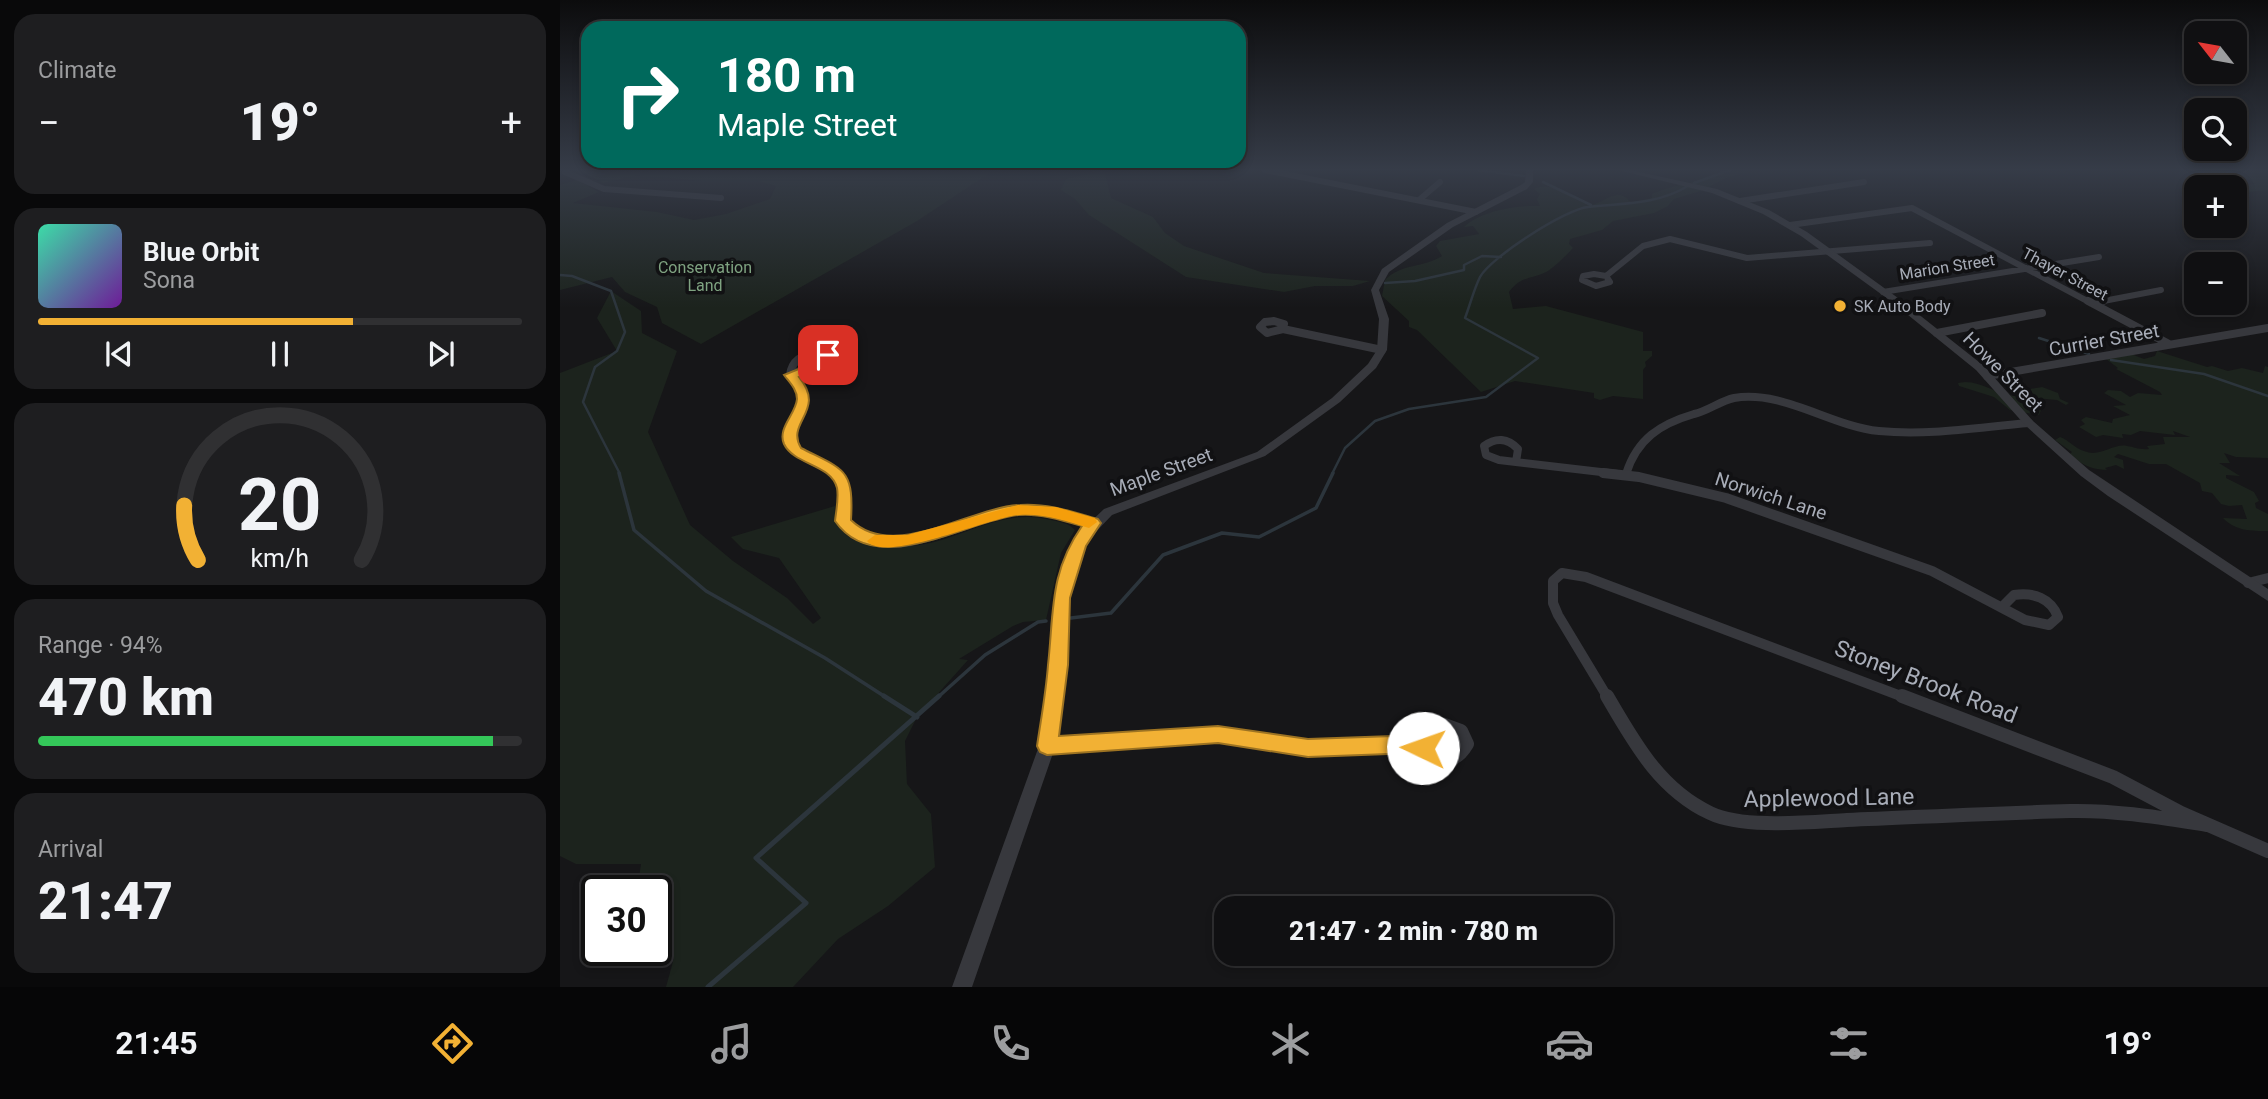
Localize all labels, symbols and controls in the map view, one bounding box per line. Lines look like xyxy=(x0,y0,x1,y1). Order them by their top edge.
north arrow xyxy=(2184,21,2247,84)
map controls xyxy=(2184,21,2247,315)
text: 180 m xyxy=(717,47,856,104)
icon: right xyxy=(602,49,693,140)
text: Climate xyxy=(38,57,117,84)
text: 19° xyxy=(240,92,320,153)
button: search xyxy=(2184,98,2247,161)
text: − xyxy=(38,101,60,145)
text: + xyxy=(500,101,522,145)
text: Maple Street xyxy=(717,106,897,144)
button: + xyxy=(2184,175,2247,238)
text: Blue Orbit xyxy=(143,237,259,267)
street label: Thayer Street xyxy=(2019,243,2111,305)
street label: Marion Street xyxy=(1898,250,1996,284)
button: − xyxy=(2184,252,2247,315)
park label: Conservation Land xyxy=(658,258,752,295)
text: Sona xyxy=(143,267,195,294)
place label: SK Auto Body xyxy=(1854,297,1951,316)
marker: SK Auto Body xyxy=(1832,298,1848,314)
street label: Currier Street xyxy=(2047,319,2161,361)
pin xyxy=(798,325,858,385)
street label: Howe Street xyxy=(1958,327,2048,417)
icon: previous xyxy=(100,335,138,373)
icon: pause xyxy=(261,335,299,373)
icon: next xyxy=(422,335,460,373)
icon: arrive xyxy=(809,336,847,374)
street label: Maple Street xyxy=(1107,443,1215,501)
text: 20 xyxy=(238,462,322,548)
street label: Norwich Lane xyxy=(1712,467,1830,525)
text: km/h xyxy=(251,543,309,572)
text: Range · 94% xyxy=(38,632,163,659)
street label: Stoney Brook Road xyxy=(1831,635,2021,729)
text: 470 km xyxy=(38,667,214,728)
position arrow xyxy=(1386,711,1460,785)
street label: Applewood Lane xyxy=(1743,783,1915,813)
text: Arrival xyxy=(38,836,103,863)
text: 21:47 xyxy=(38,871,173,932)
speed limit sign: 30 xyxy=(581,875,672,966)
text: 21:47 · 2 min · 780 m xyxy=(1289,916,1538,946)
icon: directions xyxy=(428,1019,477,1068)
icon: music xyxy=(707,1019,756,1068)
icon: phone xyxy=(986,1019,1035,1068)
icon: climate xyxy=(1266,1019,1315,1068)
icon: car xyxy=(1545,1019,1594,1068)
icon: filters xyxy=(1824,1019,1873,1068)
text: 21:45 xyxy=(115,1024,198,1062)
text: 19° xyxy=(2104,1024,2153,1062)

